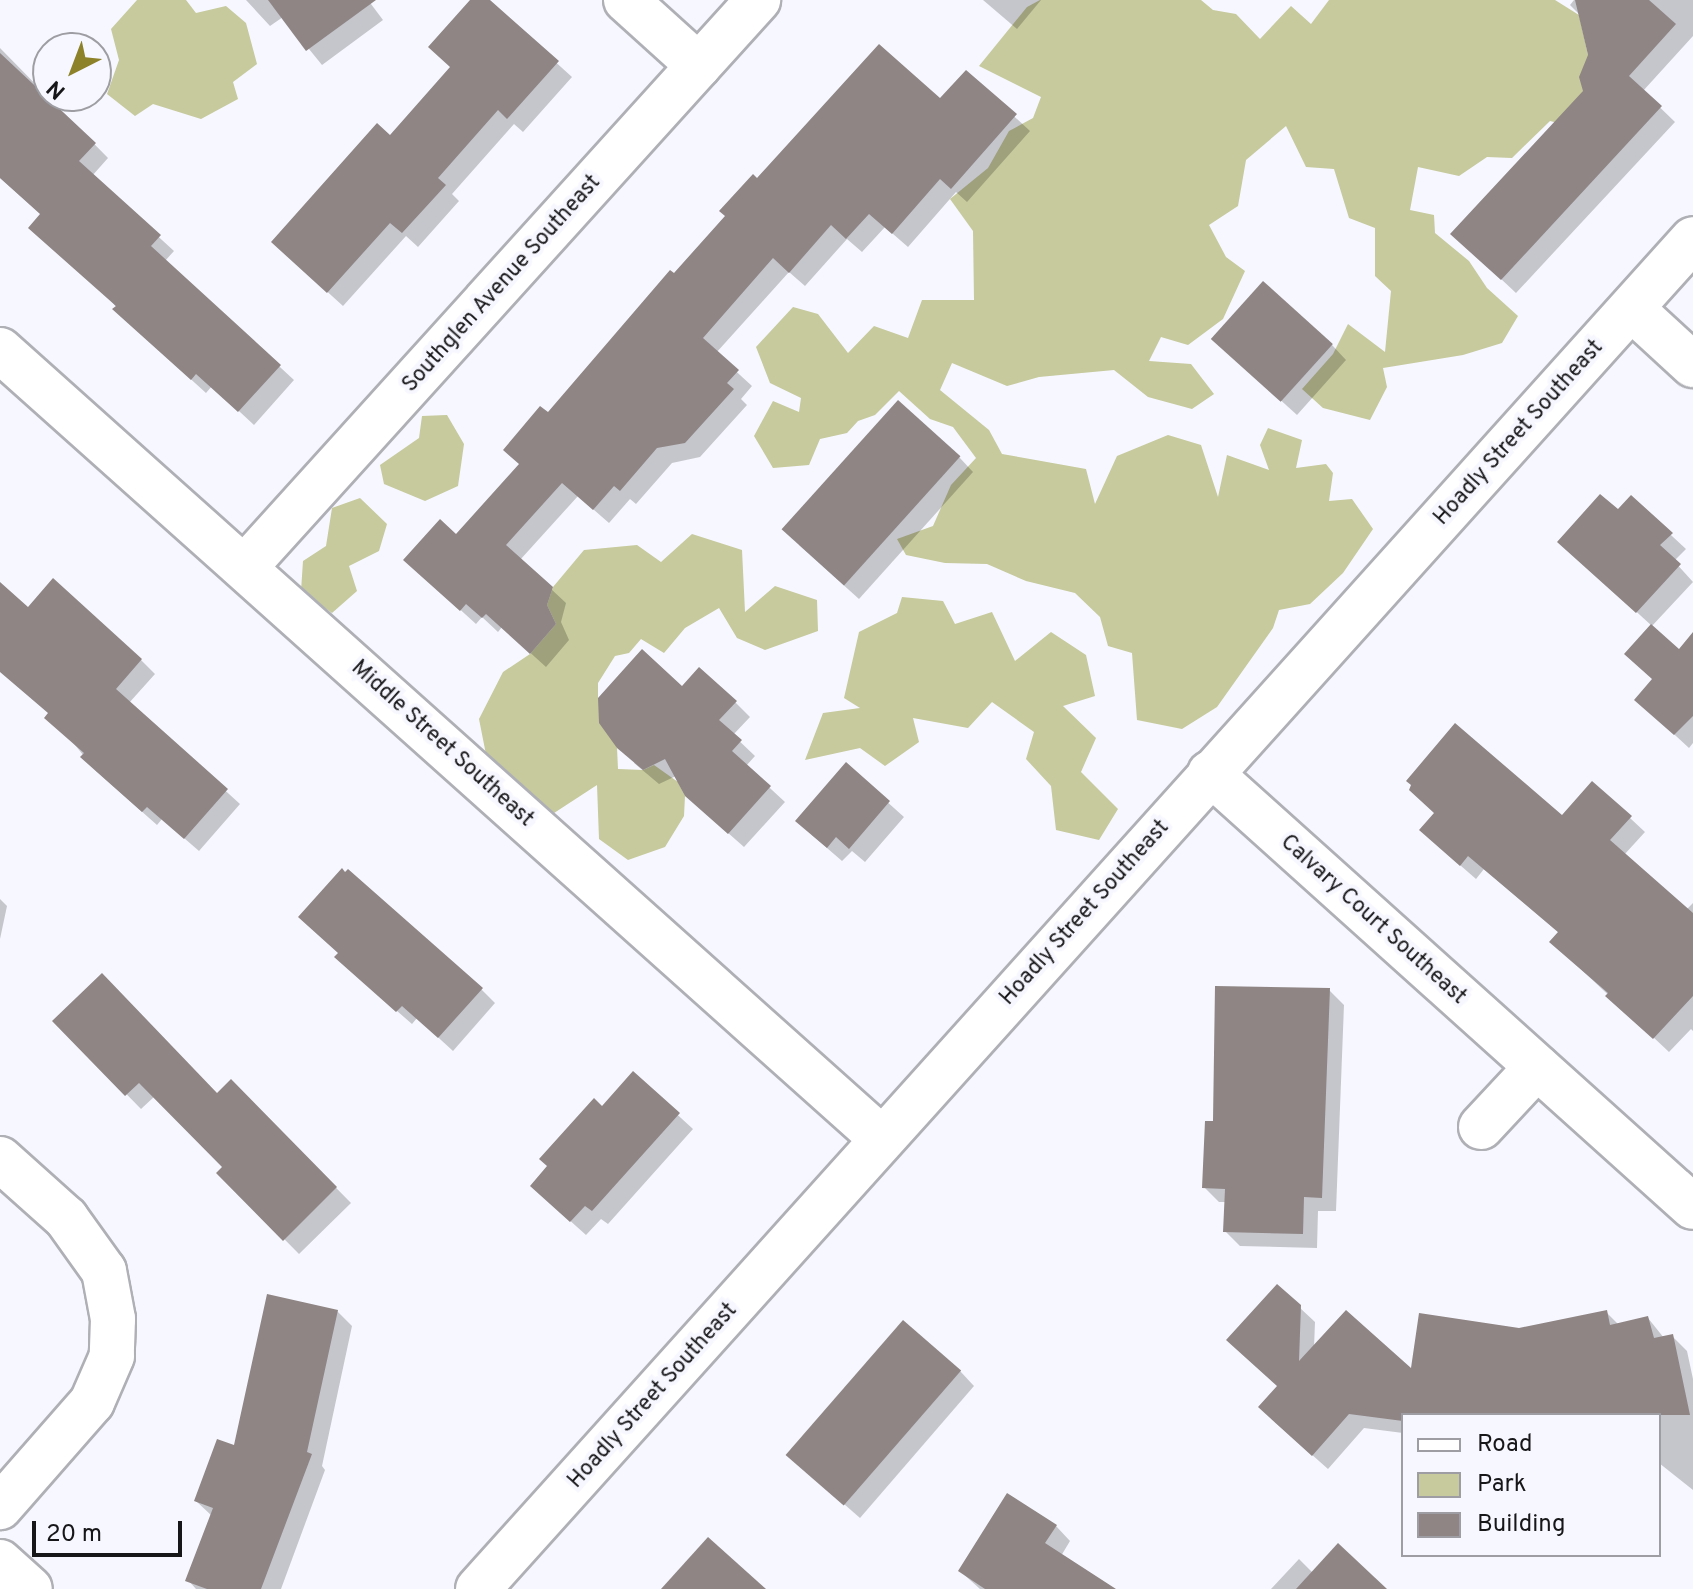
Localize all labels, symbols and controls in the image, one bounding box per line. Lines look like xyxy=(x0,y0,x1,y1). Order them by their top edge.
north arrow xyxy=(32,32,112,112)
text: N xyxy=(42,73,72,104)
street label: Southglen Avenue Southeast xyxy=(397,170,607,398)
street label: Hoadly Street Southeast xyxy=(1429,335,1609,531)
street label: Middle Street Southeast xyxy=(345,655,539,833)
street label: Hoadly Street Southeast xyxy=(995,815,1175,1011)
street label: Calvary Court Southeast xyxy=(1275,830,1471,1010)
street label: Hoadly Street Southeast xyxy=(563,1298,743,1494)
legend xyxy=(1401,1413,1661,1557)
text: Road xyxy=(1477,1430,1533,1460)
text: Park xyxy=(1477,1470,1527,1500)
scale bar xyxy=(36,1505,186,1555)
text: Building xyxy=(1477,1510,1566,1540)
text: 20 m xyxy=(46,1520,102,1550)

